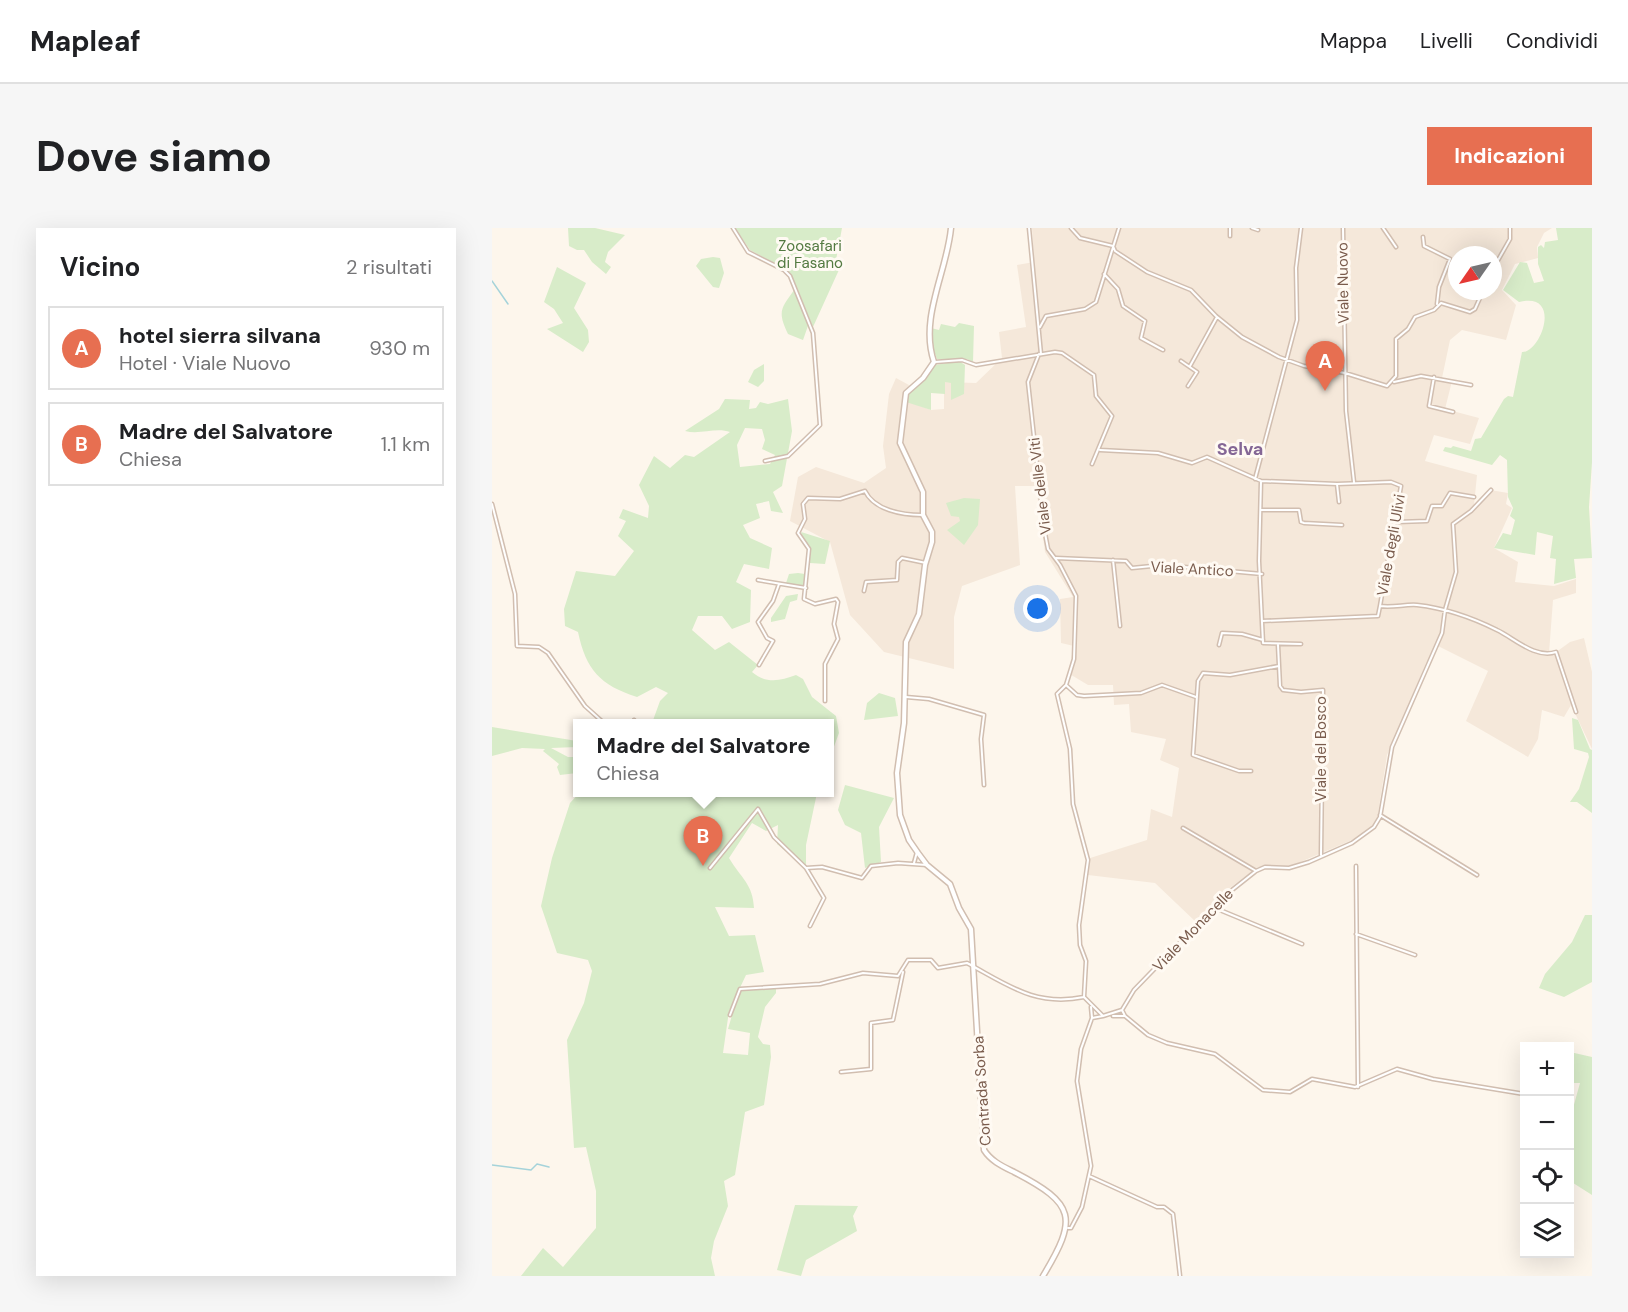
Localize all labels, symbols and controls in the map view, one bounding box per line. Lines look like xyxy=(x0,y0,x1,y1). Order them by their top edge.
text: Mapleaf xyxy=(30,23,141,60)
text: Mappa xyxy=(1320,27,1387,55)
text: Livelli xyxy=(1420,27,1473,55)
text: Condividi xyxy=(1506,27,1598,55)
button: Indicazioni xyxy=(1427,127,1592,185)
text: Dove siamo xyxy=(36,129,272,184)
park label: Zoosafari di Fasano xyxy=(777,236,843,273)
street label: Viale Nuovo xyxy=(1332,242,1354,324)
north arrow xyxy=(1448,246,1502,300)
text: Vicino xyxy=(60,250,140,284)
text: 2 risultati xyxy=(346,254,432,280)
text: hotel sierra silvana xyxy=(119,321,321,350)
text: A xyxy=(74,335,89,361)
text: 930 m xyxy=(369,335,430,361)
pin: A xyxy=(1306,342,1344,391)
text: Hotel · Viale Nuovo xyxy=(119,350,291,376)
text: Madre del Salvatore xyxy=(119,417,333,446)
text: B xyxy=(75,431,88,457)
text: 1.1 km xyxy=(381,431,430,457)
street label: Viale delle Viti xyxy=(1024,436,1056,536)
district label: Selva xyxy=(1217,437,1263,461)
text: Chiesa xyxy=(119,446,182,472)
street label: Viale degli Ulivi xyxy=(1372,492,1410,598)
street label: Viale Antico xyxy=(1150,557,1234,581)
your location xyxy=(1023,594,1052,623)
street label: Viale del Bosco xyxy=(1311,696,1331,802)
popup xyxy=(573,719,834,797)
text: Madre del Salvatore xyxy=(596,731,811,760)
text: Chiesa xyxy=(596,760,659,786)
pin: B xyxy=(684,816,722,866)
street label: Viale Monacelle xyxy=(1148,884,1238,976)
street label: Contrada Sorba xyxy=(968,1035,996,1147)
map controls xyxy=(1520,1042,1574,1258)
button: + xyxy=(1520,1042,1574,1096)
button: − xyxy=(1520,1096,1574,1150)
button: locate xyxy=(1520,1150,1574,1204)
button: layers xyxy=(1520,1204,1574,1258)

